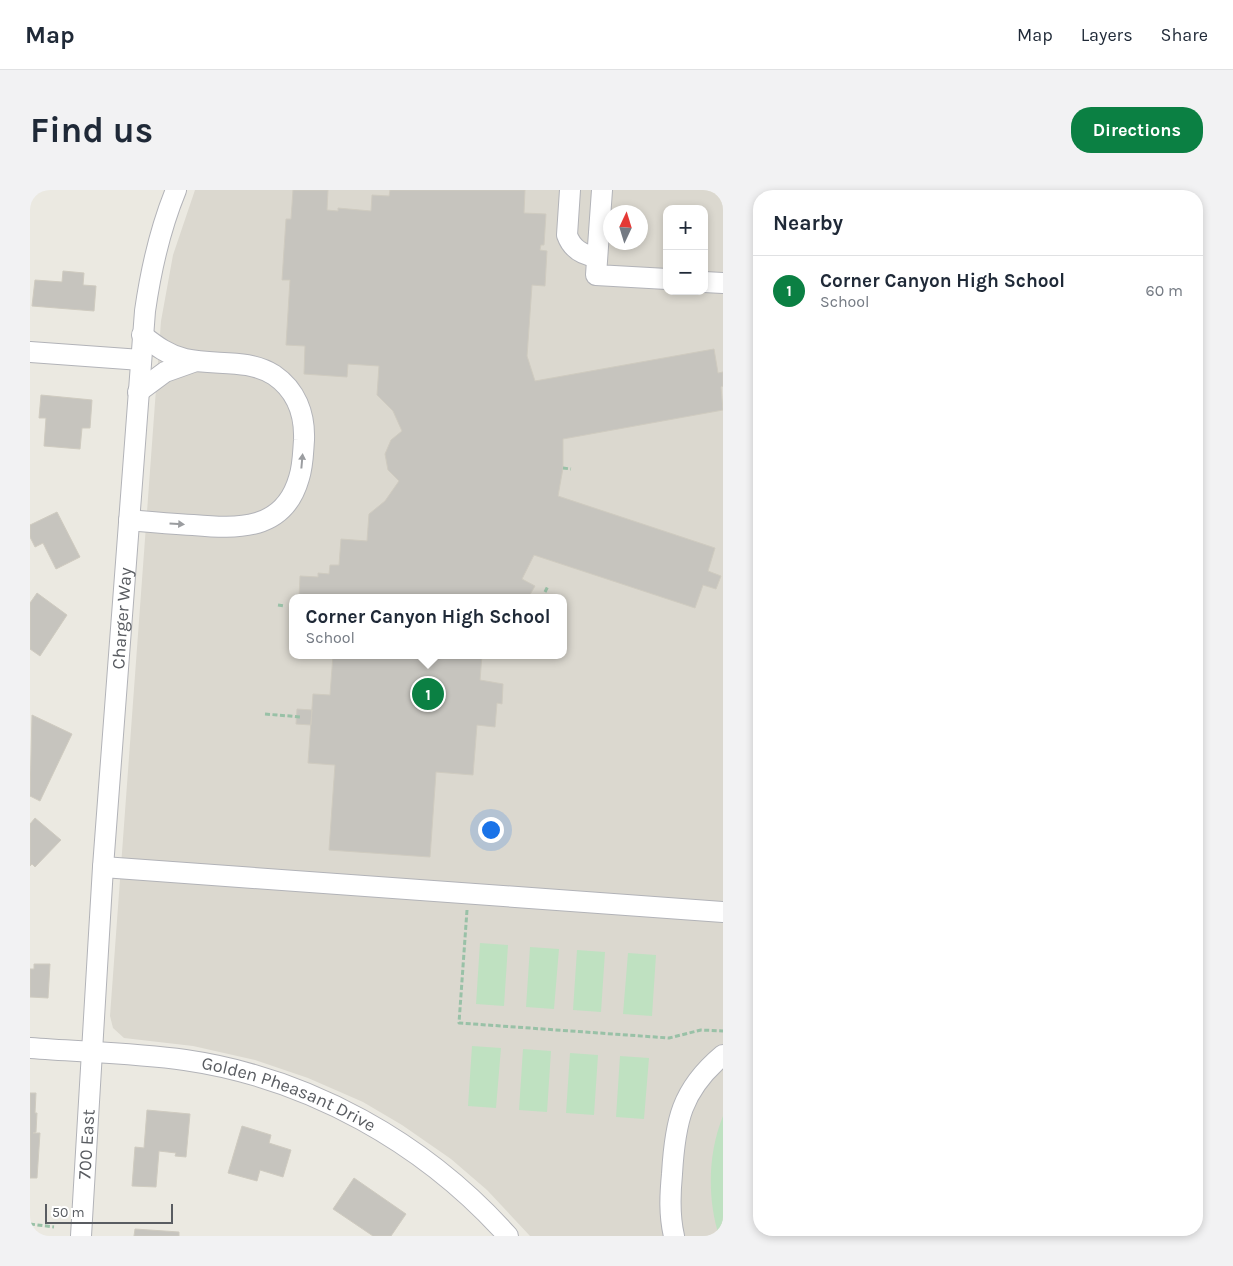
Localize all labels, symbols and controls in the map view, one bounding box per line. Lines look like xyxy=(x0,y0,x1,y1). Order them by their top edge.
text: Map xyxy=(25,21,75,49)
text: Map xyxy=(1017,24,1053,46)
text: Layers xyxy=(1081,24,1133,46)
text: Share xyxy=(1161,24,1208,46)
button: Directions xyxy=(1071,107,1203,153)
text: Find us xyxy=(30,110,153,151)
north arrow xyxy=(603,205,648,250)
map controls xyxy=(663,205,708,295)
button: + xyxy=(663,205,708,250)
text: Nearby xyxy=(773,211,843,235)
button: − xyxy=(663,250,708,295)
text: Corner Canyon High School xyxy=(820,270,1065,292)
text: 1 xyxy=(786,281,792,300)
text: 60 m xyxy=(1146,281,1183,300)
text: School xyxy=(820,292,870,311)
one-way arrow xyxy=(298,453,306,469)
one-way arrow xyxy=(170,520,186,528)
street label: Charger Way xyxy=(107,566,137,670)
popup xyxy=(289,594,567,659)
text: Corner Canyon High School xyxy=(305,606,551,628)
text: School xyxy=(305,628,355,647)
pin: 1 xyxy=(412,675,444,713)
your location xyxy=(478,817,504,843)
street label: Golden Pheasant Drive xyxy=(200,1052,380,1136)
street label: 700 East xyxy=(73,1108,100,1180)
scale bar xyxy=(45,1201,172,1224)
text: 50 m xyxy=(52,1204,85,1221)

